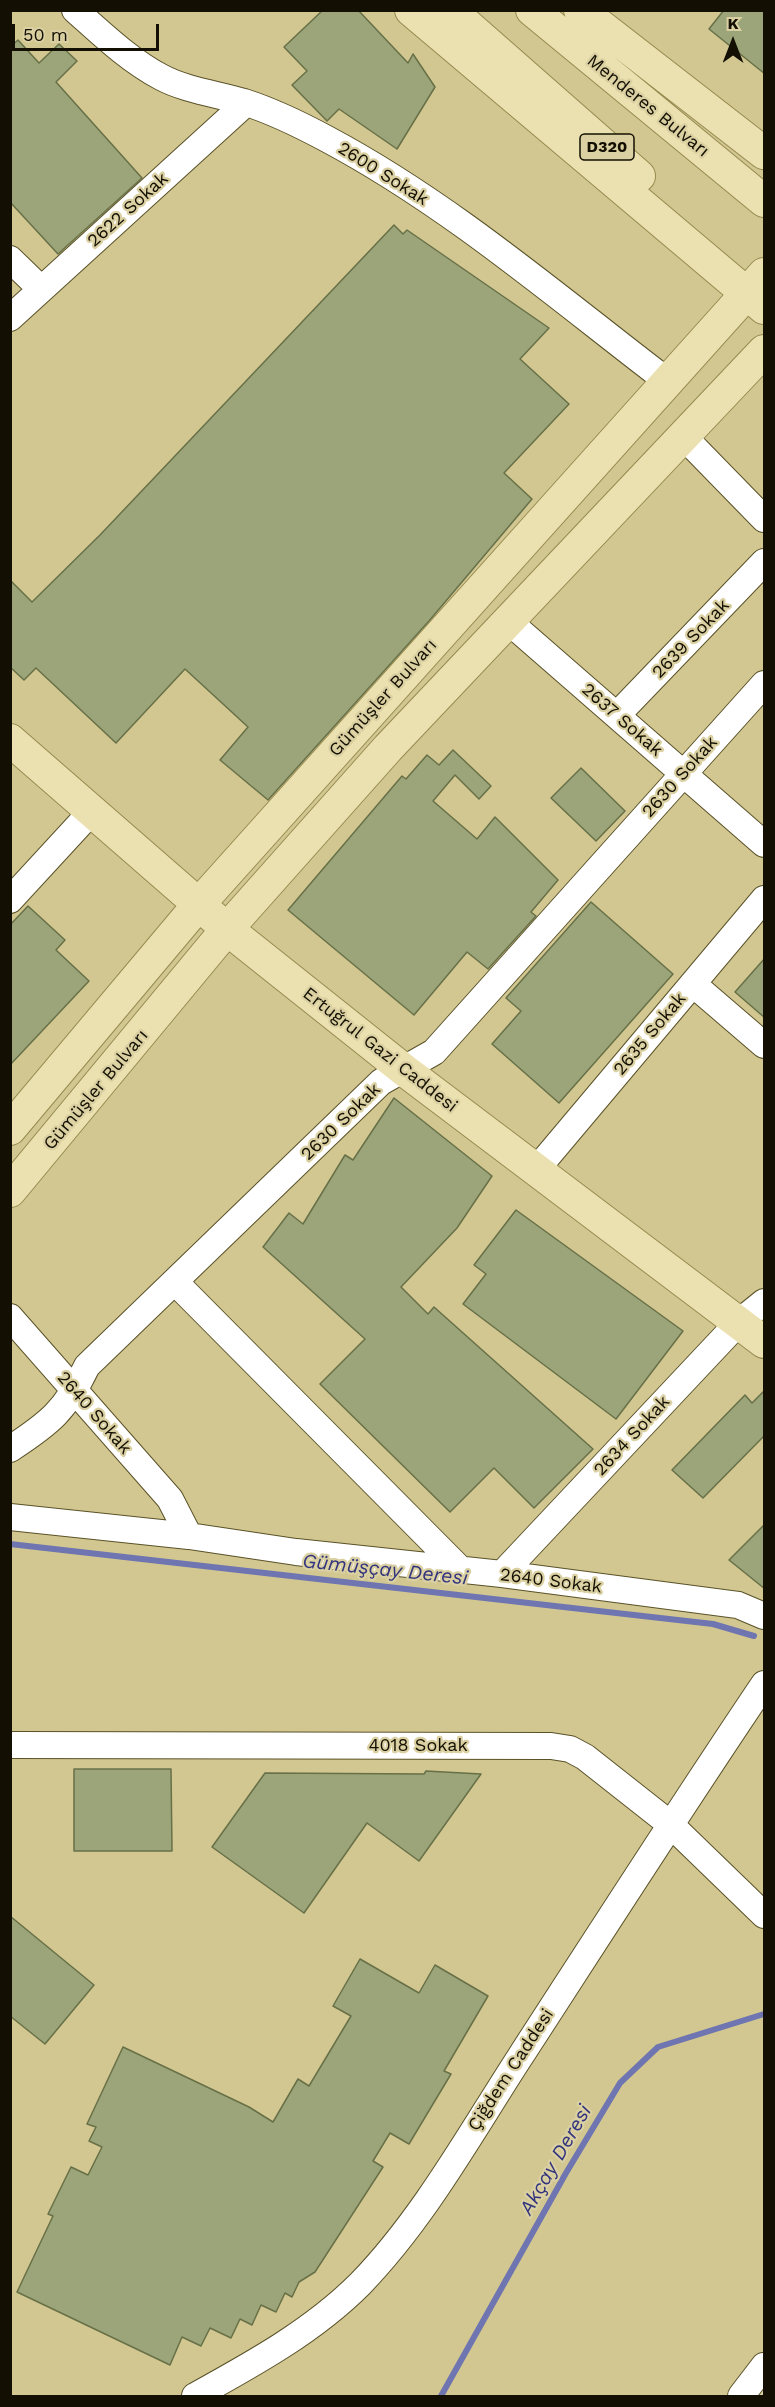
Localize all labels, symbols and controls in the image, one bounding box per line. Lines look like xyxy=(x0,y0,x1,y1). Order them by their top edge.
scale bar xyxy=(15,12,162,50)
north arrow xyxy=(703,12,763,72)
text: K xyxy=(727,14,739,33)
text: 50 m xyxy=(23,24,68,45)
street label: Menderes Bulvarı xyxy=(583,50,713,162)
road number: D320 xyxy=(580,134,634,160)
street label: 2600 Sokak xyxy=(334,138,432,210)
street label: 2622 Sokak xyxy=(83,168,173,252)
street label: 2639 Sokak xyxy=(648,595,734,683)
street label: Gümüşler Bulvarı xyxy=(325,635,441,761)
street label: 2637 Sokak xyxy=(577,679,667,761)
street label: 2630 Sokak xyxy=(638,732,722,822)
street label: Ertuğrul Gazi Caddesi xyxy=(298,983,462,1117)
street label: 2635 Sokak xyxy=(609,988,691,1080)
street label: Gümüşler Bulvarı xyxy=(39,1025,153,1155)
street label: 2630 Sokak xyxy=(297,1079,385,1165)
street label: 2640 Sokak xyxy=(52,1367,136,1459)
street label: 2634 Sokak xyxy=(589,1391,675,1481)
water label: Gümüşçay Deresi xyxy=(301,1549,469,1591)
street label: 2640 Sokak xyxy=(499,1564,603,1598)
street label: 4018 Sokak xyxy=(368,1735,468,1757)
street label: Çiğdem Caddesi xyxy=(463,2005,559,2135)
water label: Akçay Deresi xyxy=(515,2101,597,2219)

